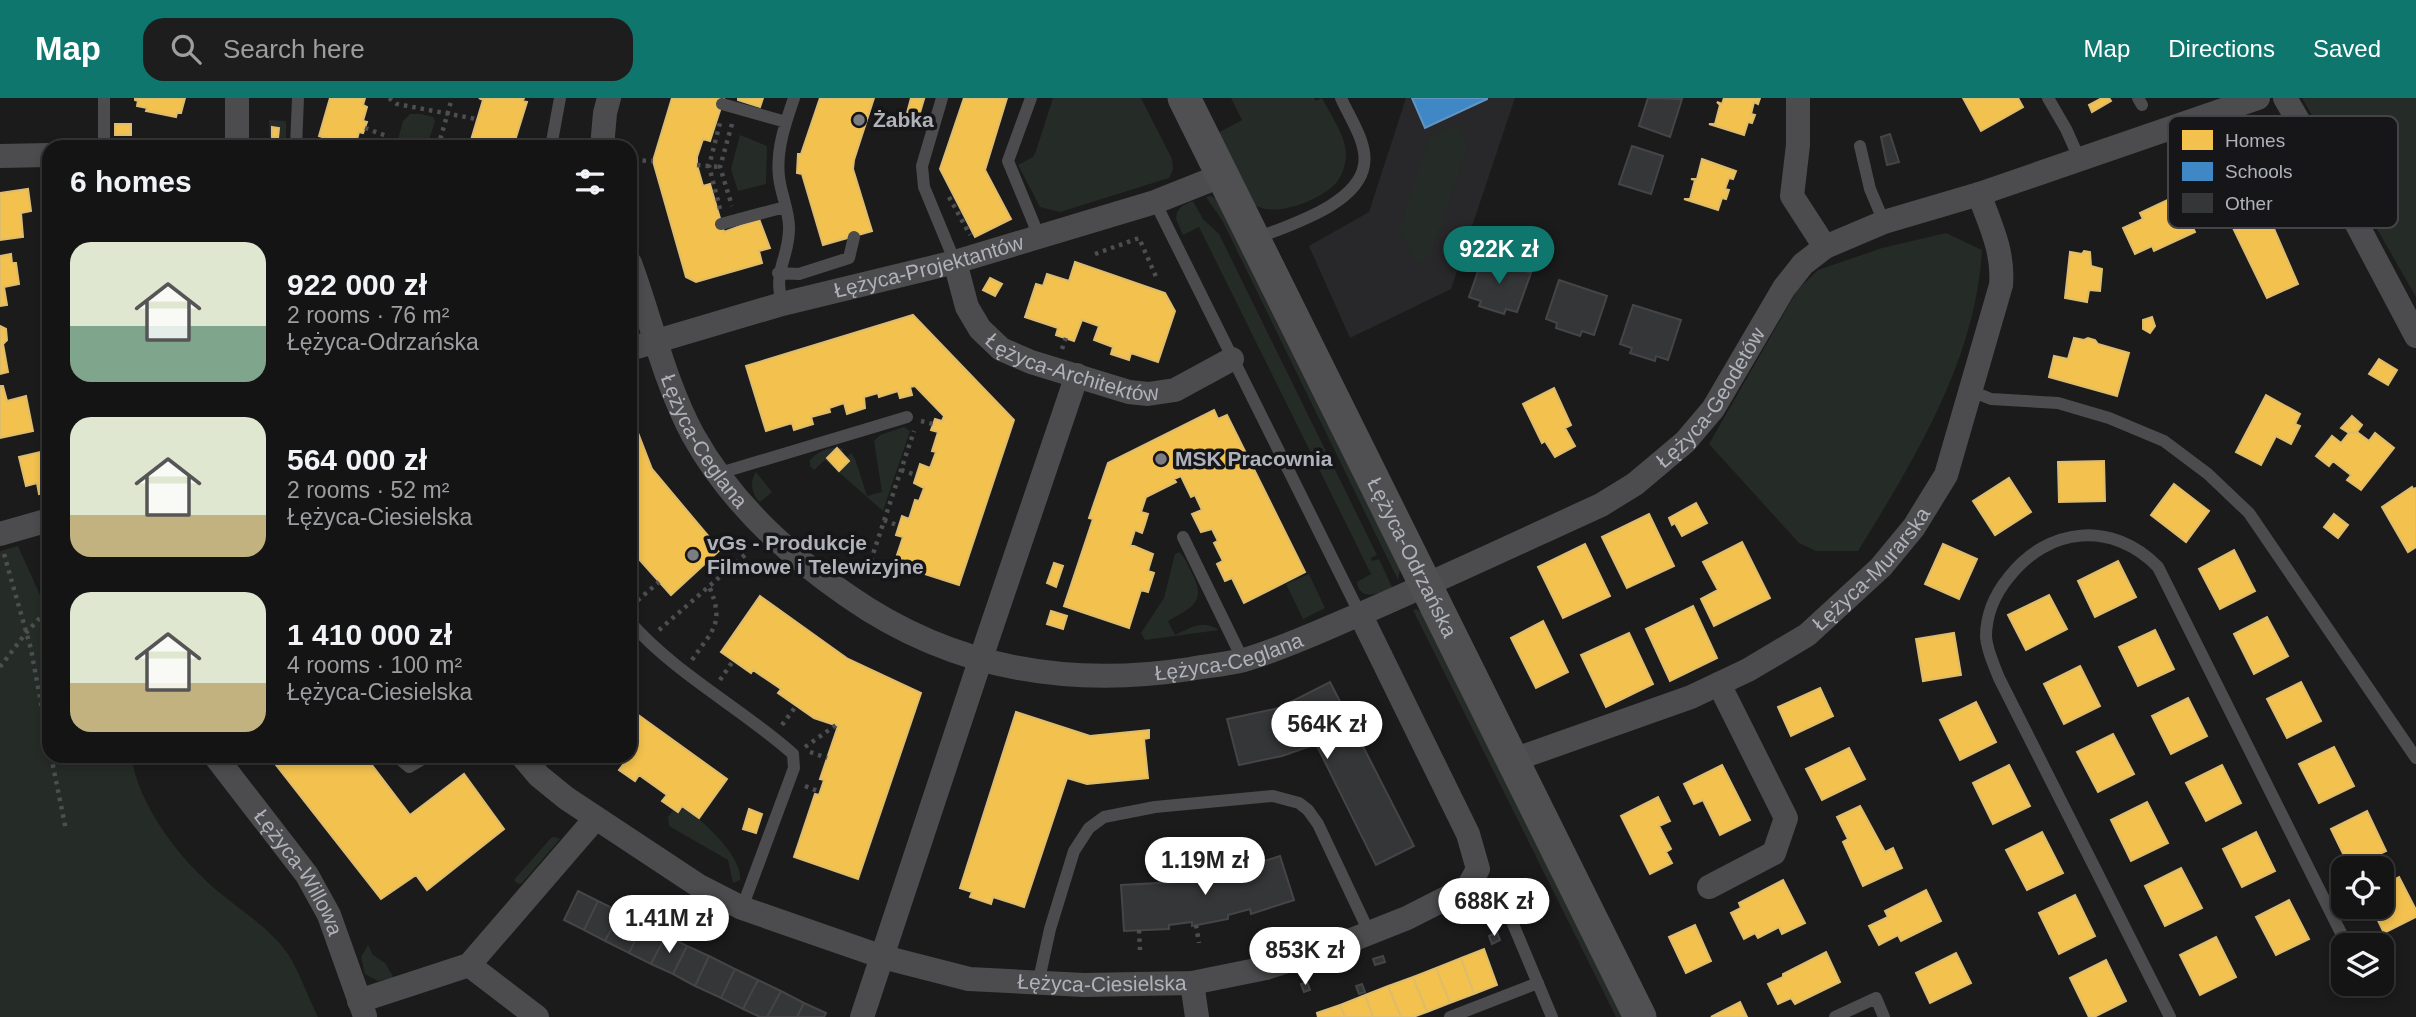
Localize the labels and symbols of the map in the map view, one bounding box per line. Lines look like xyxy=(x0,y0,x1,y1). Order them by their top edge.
place label: Żabka xyxy=(873,108,934,131)
marker: Żabka xyxy=(851,112,867,128)
legend xyxy=(2168,116,2398,228)
text: Homes xyxy=(2225,130,2285,151)
text: Schools xyxy=(2225,161,2293,182)
text: Other xyxy=(2225,193,2273,214)
pin: 922K zł xyxy=(1434,226,1564,286)
street label: Łężyca-Projektantów xyxy=(832,230,1027,302)
street label: Łężyca-Geodetów xyxy=(1651,323,1770,472)
street label: Łężyca-Architektów xyxy=(981,328,1161,406)
street label: Łężyca-Ceglana xyxy=(657,371,753,513)
place label: MSK Pracownia xyxy=(1175,447,1333,470)
marker: MSK Pracownia xyxy=(1153,451,1169,467)
street label: Łężyca-Odrzańska xyxy=(1363,474,1462,641)
street label: Łężyca-Murarska xyxy=(1808,503,1934,635)
place label: vGs - Produkcje Filmowe i Telewizyjne xyxy=(707,531,924,578)
marker: vGs - Produkcje Filmowe i Telewizyjne xyxy=(685,547,701,563)
street label: Łężyca-Ceglana xyxy=(1153,628,1306,684)
pin: 564K zł xyxy=(1262,702,1392,761)
street label: Łężyca-Willowa xyxy=(250,805,347,939)
pin: 1.19M zł xyxy=(1133,838,1277,897)
pin: 688K zł xyxy=(1429,878,1559,938)
pin: 1.41M zł xyxy=(597,896,741,955)
pin: 853K zł xyxy=(1240,928,1370,987)
street label: Łężyca-Ciesielska xyxy=(1017,970,1187,996)

